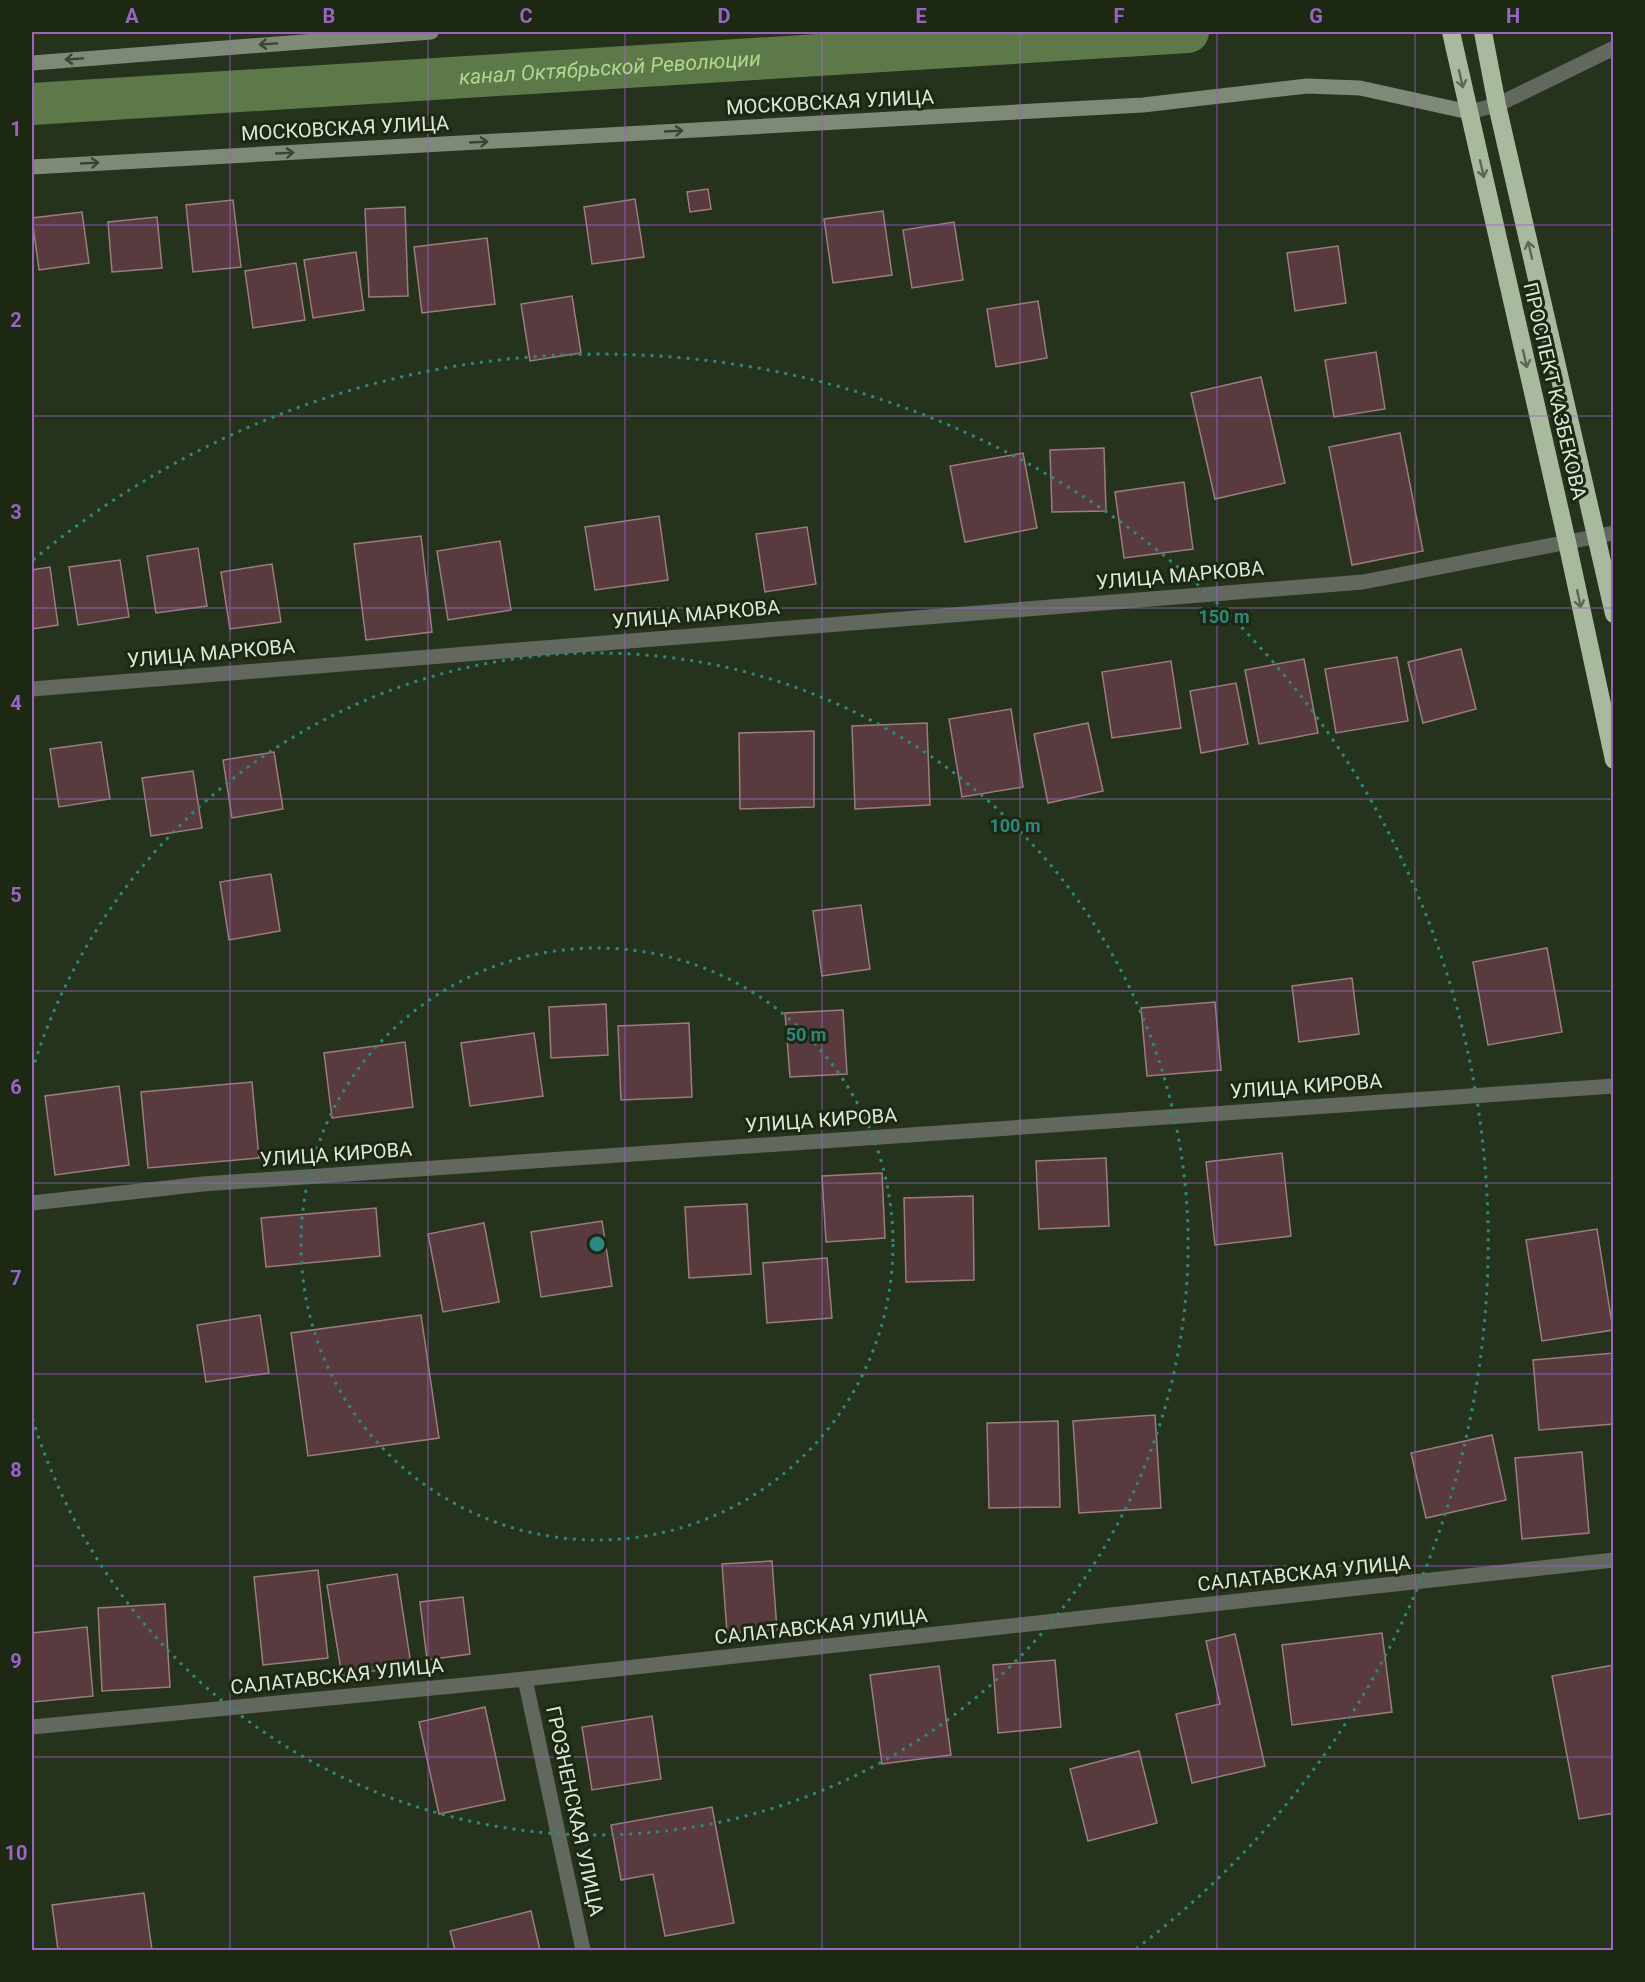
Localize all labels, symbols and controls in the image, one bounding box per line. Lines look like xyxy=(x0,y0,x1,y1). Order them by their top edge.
text: A xyxy=(125,4,139,28)
text: B xyxy=(323,4,335,28)
text: C xyxy=(519,4,533,28)
text: D xyxy=(718,4,731,28)
text: E xyxy=(915,4,927,28)
text: F xyxy=(1114,4,1125,28)
text: G xyxy=(1309,4,1323,28)
text: H xyxy=(1506,4,1520,28)
one-way arrow xyxy=(259,39,279,50)
water label: канал Октябрьской Революции xyxy=(458,47,762,89)
one-way arrow xyxy=(65,54,85,65)
one-way arrow xyxy=(1456,69,1468,88)
street label: МОСКОВСКАЯ УЛИЦА xyxy=(726,85,934,119)
street label: МОСКОВСКАЯ УЛИЦА xyxy=(241,111,449,145)
text: 1 xyxy=(10,117,22,141)
one-way arrow xyxy=(664,126,684,137)
one-way arrow xyxy=(469,136,489,147)
one-way arrow xyxy=(274,147,294,158)
one-way arrow xyxy=(79,158,99,169)
one-way arrow xyxy=(1476,159,1488,178)
one-way arrow xyxy=(1524,240,1535,260)
street label: ПРОСПЕКТ КАЗБЕКОВА xyxy=(1518,280,1592,502)
text: 2 xyxy=(10,308,22,332)
one-way arrow xyxy=(1520,349,1531,368)
text: 3 xyxy=(10,500,22,524)
street label: УЛИЦА МАРКОВА xyxy=(1095,556,1265,594)
one-way arrow xyxy=(1574,589,1585,608)
street label: УЛИЦА МАРКОВА xyxy=(611,595,781,633)
text: 150 m xyxy=(1198,606,1250,627)
street label: УЛИЦА МАРКОВА xyxy=(126,634,296,672)
text: 4 xyxy=(10,691,22,715)
text: 100 m xyxy=(989,815,1041,836)
text: 5 xyxy=(10,883,22,907)
text: 50 m xyxy=(786,1024,826,1045)
street label: УЛИЦА КИРОВА xyxy=(1229,1069,1383,1103)
text: 6 xyxy=(10,1075,22,1099)
street label: УЛИЦА КИРОВА xyxy=(744,1103,898,1137)
street label: УЛИЦА КИРОВА xyxy=(259,1137,413,1171)
centre of rings xyxy=(587,1234,607,1254)
text: 7 xyxy=(10,1266,22,1290)
text: 8 xyxy=(10,1458,22,1482)
street label: САЛАТАВСКАЯ УЛИЦА xyxy=(1196,1550,1412,1596)
street label: САЛАТАВСКАЯ УЛИЦА xyxy=(713,1603,929,1649)
text: 9 xyxy=(10,1649,22,1673)
street label: САЛАТАВСКАЯ УЛИЦА xyxy=(229,1653,445,1699)
street label: ГРОЗНЕНСКАЯ УЛИЦА xyxy=(541,1704,609,1918)
text: 10 xyxy=(5,1841,27,1865)

